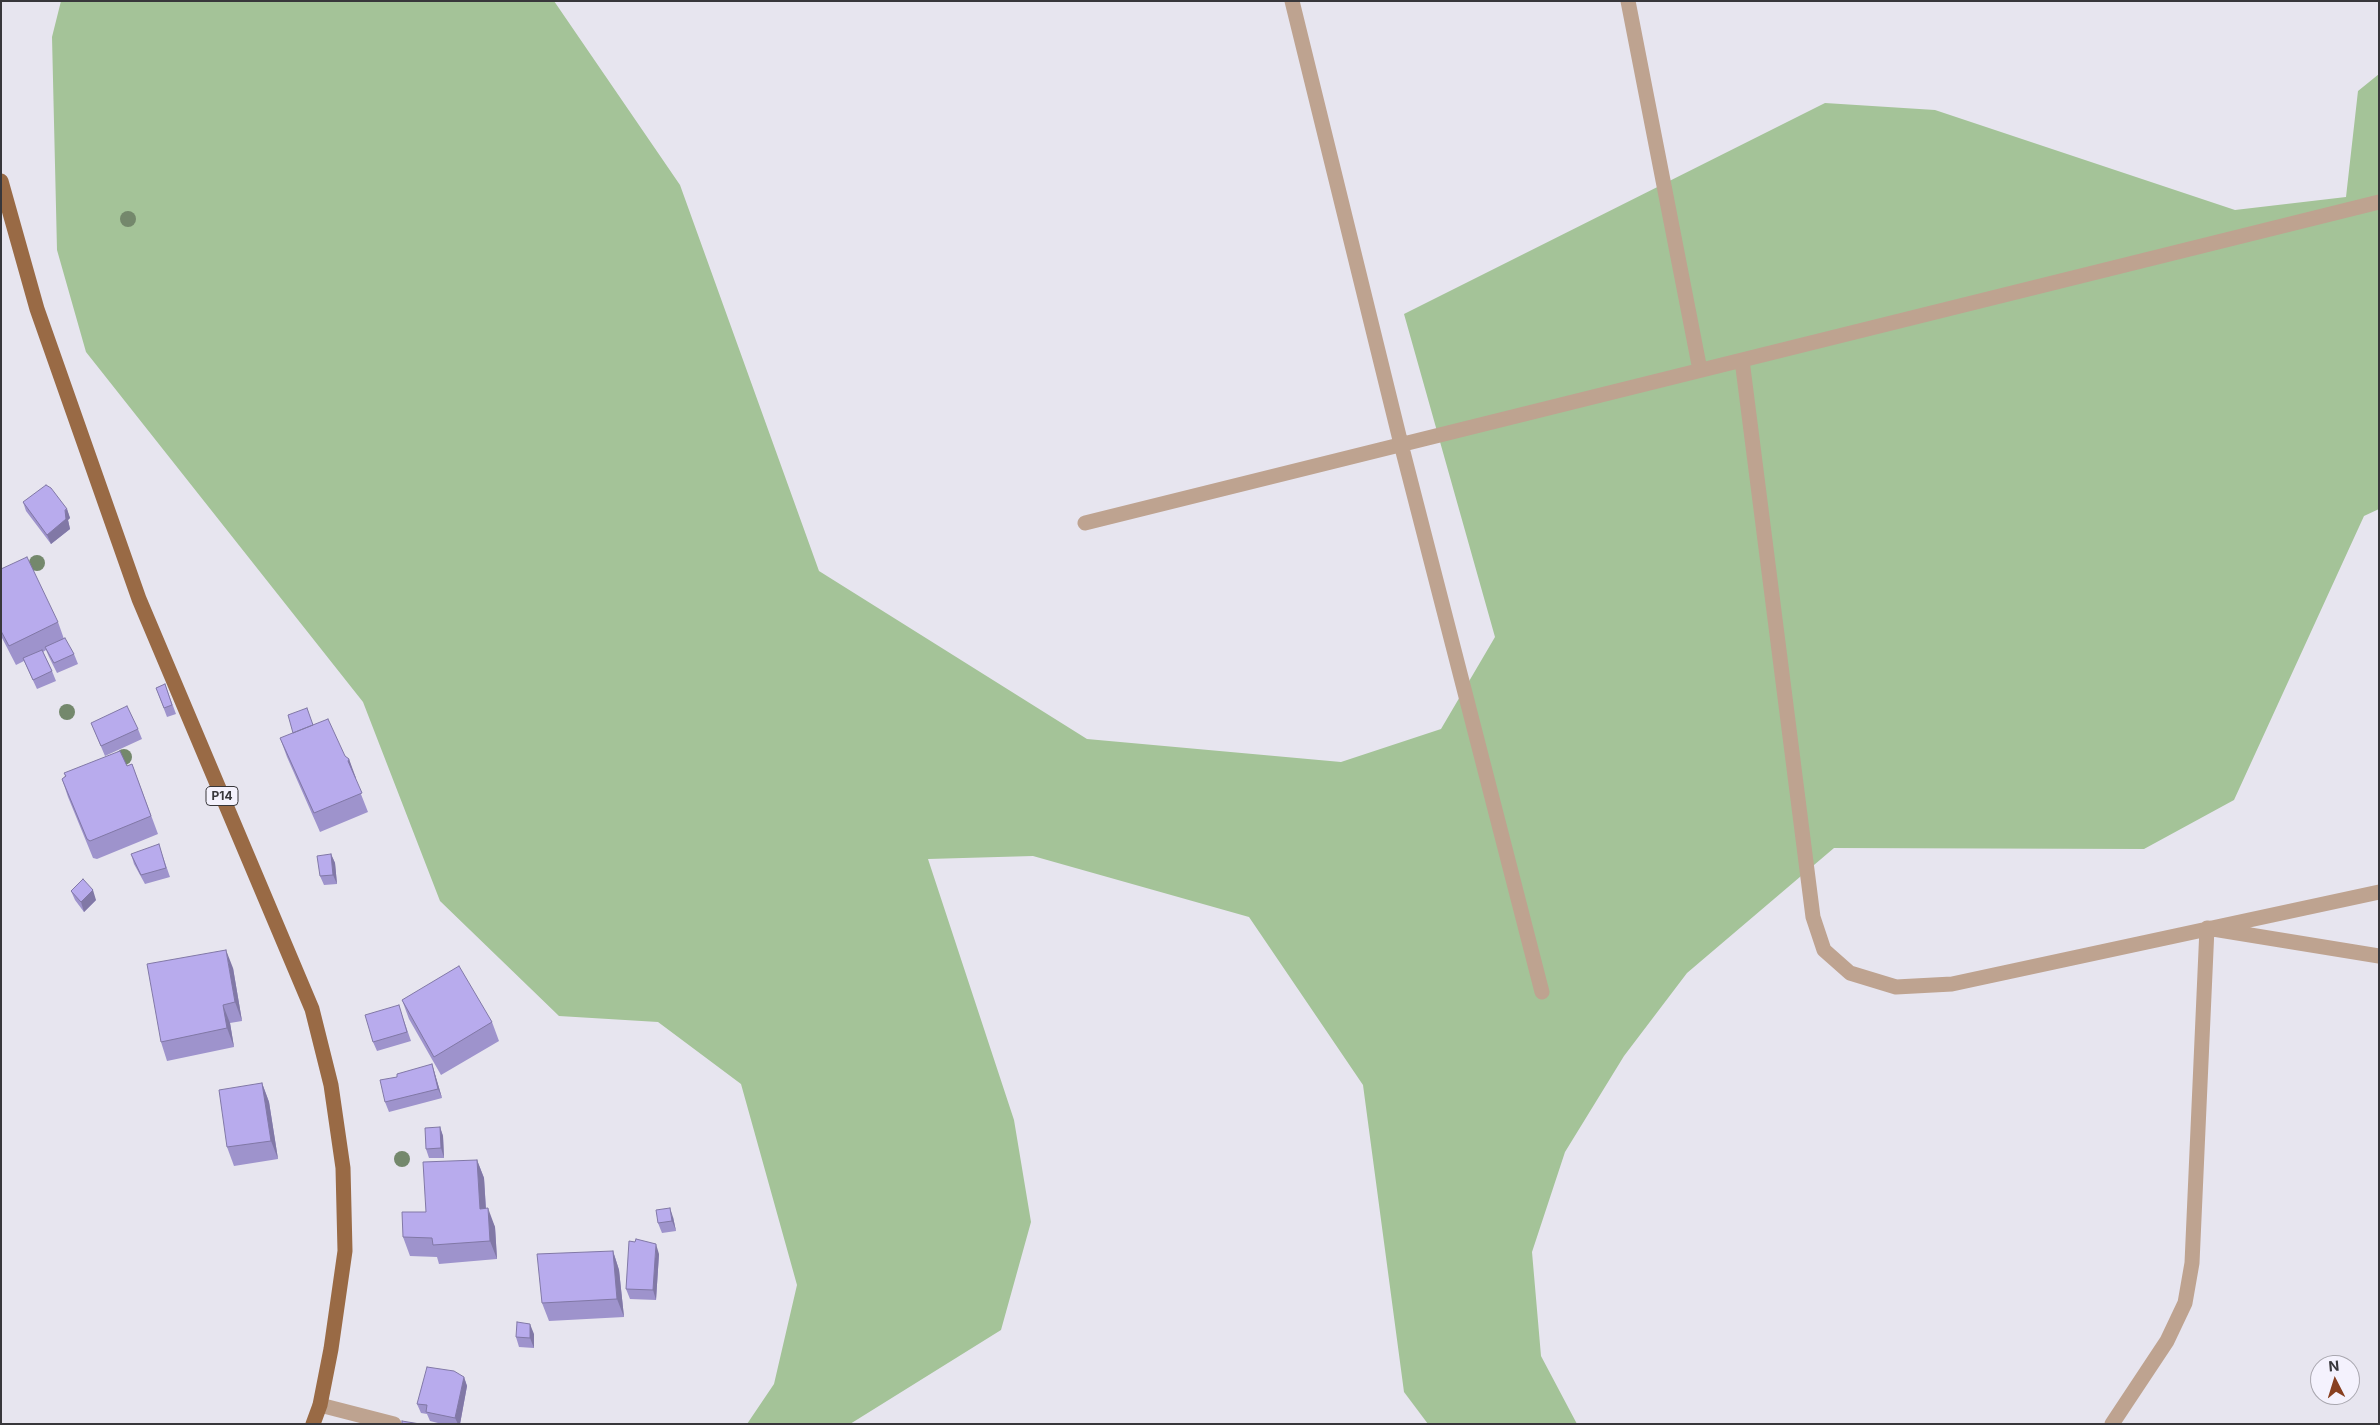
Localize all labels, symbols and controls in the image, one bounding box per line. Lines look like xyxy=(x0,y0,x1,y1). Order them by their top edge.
road number: P14 xyxy=(206,786,238,806)
north arrow xyxy=(2310,1355,2360,1405)
text: N xyxy=(2328,1357,2340,1374)

